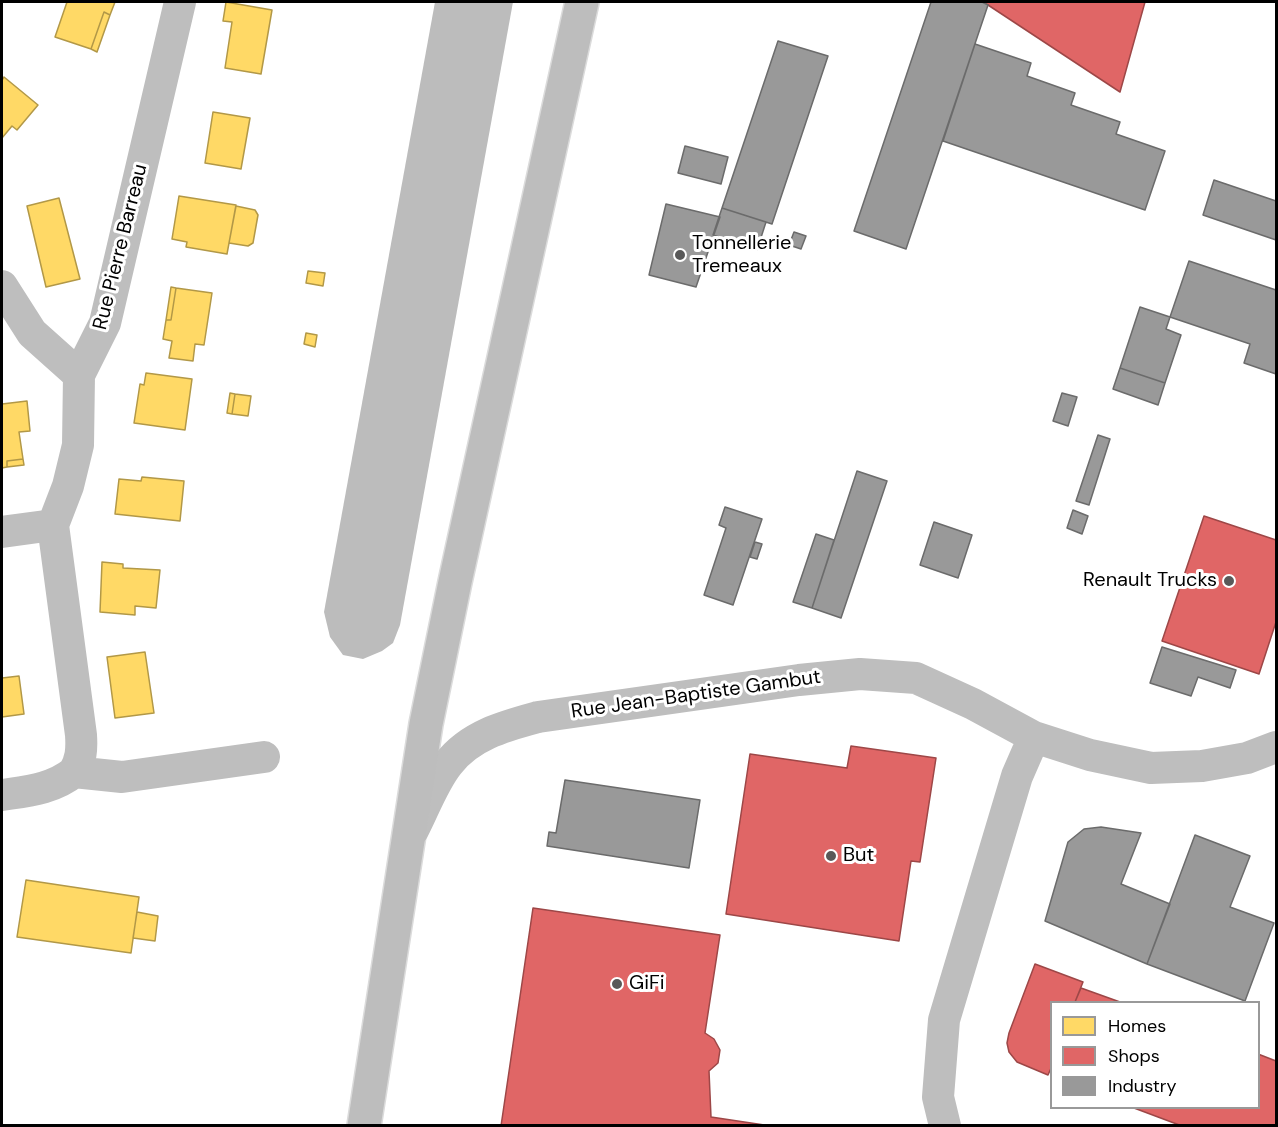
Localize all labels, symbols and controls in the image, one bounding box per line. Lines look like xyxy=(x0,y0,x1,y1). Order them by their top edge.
street label: Rue Pierre Barreau xyxy=(89,162,153,332)
place label: Tonnellerie Tremeaux xyxy=(692,232,791,279)
marker: Tonnellerie Tremeaux xyxy=(673,248,687,262)
place label: Renault Trucks xyxy=(1083,569,1217,593)
marker: Renault Trucks xyxy=(1222,574,1236,588)
street label: Rue Jean-Baptiste Gambut xyxy=(570,666,822,724)
place label: But xyxy=(843,844,874,868)
marker: But xyxy=(824,849,838,863)
place label: GiFi xyxy=(629,972,664,996)
marker: GiFi xyxy=(610,977,624,991)
legend xyxy=(1050,1001,1260,1109)
text: Homes xyxy=(1108,1014,1166,1038)
text: Shops xyxy=(1108,1044,1160,1068)
text: Industry xyxy=(1108,1074,1177,1098)

